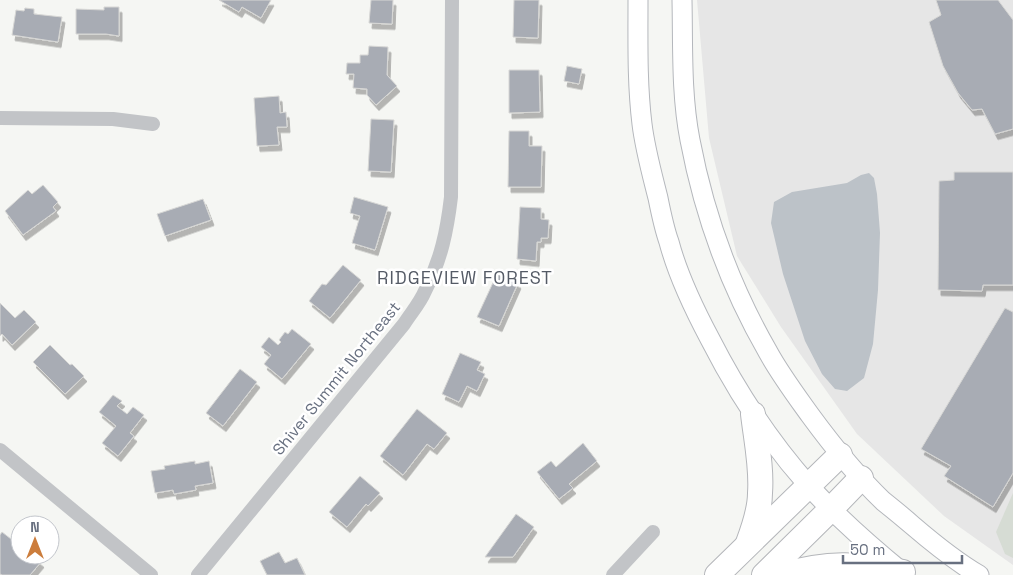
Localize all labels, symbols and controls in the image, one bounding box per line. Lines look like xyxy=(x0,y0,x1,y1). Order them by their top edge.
district label: RIDGEVIEW FOREST xyxy=(377,266,553,289)
street label: Shiver Summit Northeast xyxy=(268,297,405,459)
north arrow xyxy=(10,515,60,565)
text: N xyxy=(30,518,40,536)
scale bar xyxy=(843,532,962,564)
text: 50 m xyxy=(850,540,885,559)

